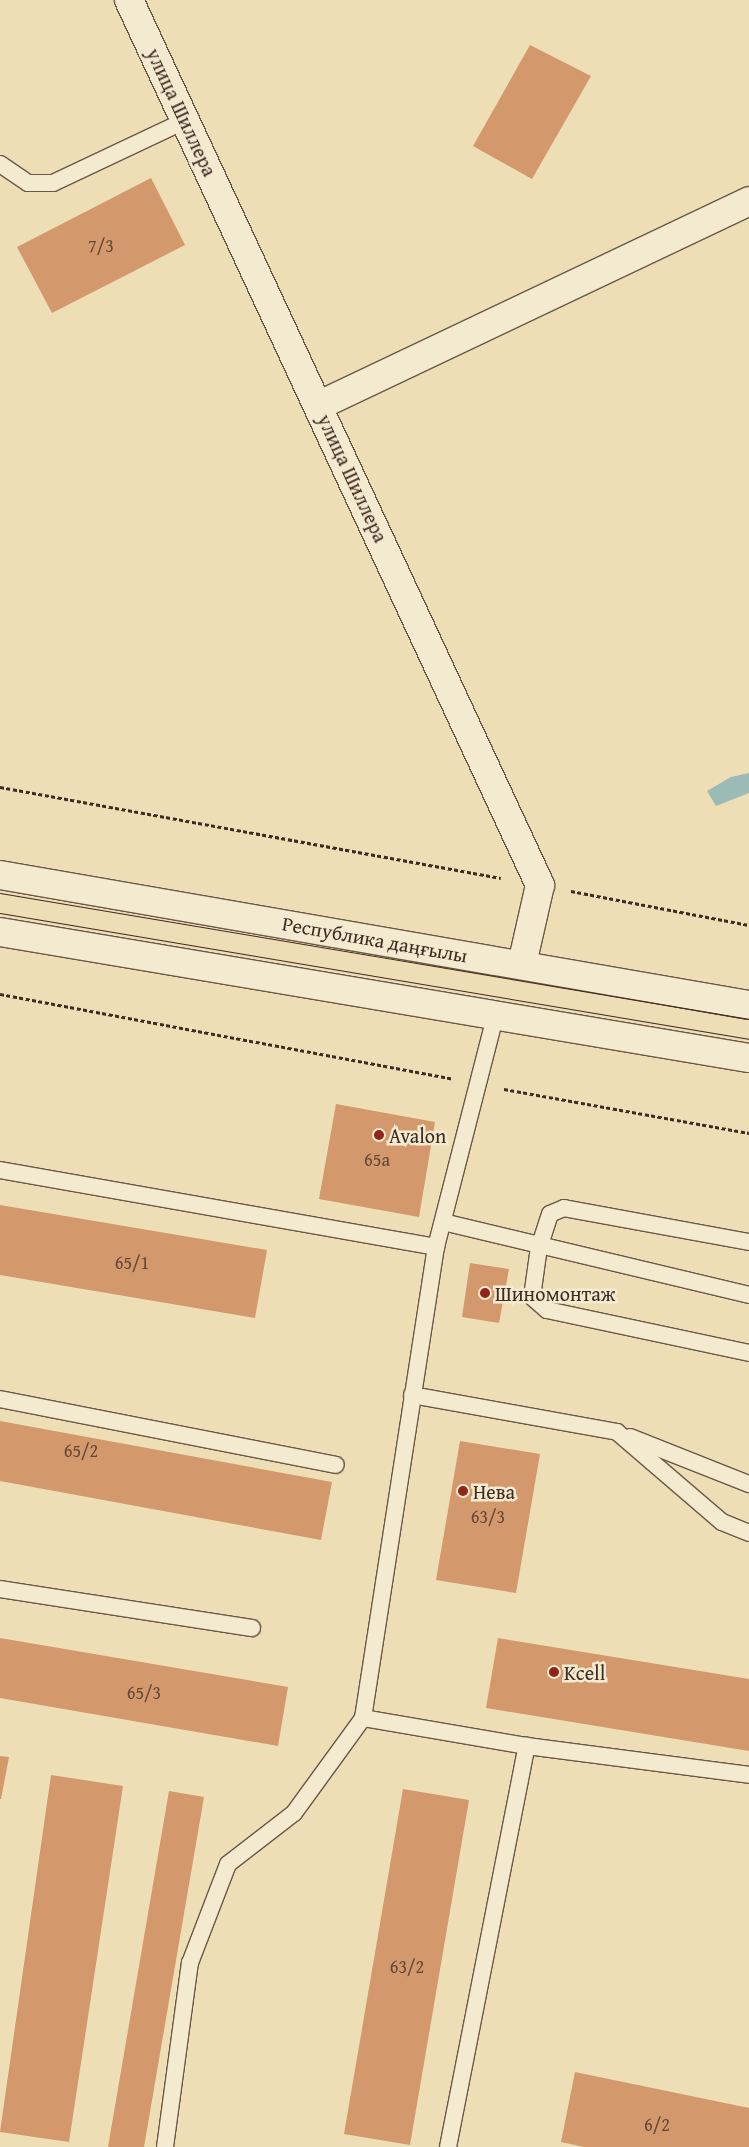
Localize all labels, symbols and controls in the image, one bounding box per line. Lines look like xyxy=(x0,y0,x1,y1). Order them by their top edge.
street label: улица Шиллера xyxy=(142,44,222,180)
house number: 7/3 xyxy=(88,235,114,257)
street label: улица Шиллера xyxy=(313,410,393,546)
street label: Республика даңғылы xyxy=(280,911,470,967)
place label: Avalon xyxy=(389,1123,446,1147)
marker: Avalon xyxy=(373,1129,385,1141)
house number: 65а xyxy=(364,1149,390,1171)
house number: 65/1 xyxy=(115,1252,149,1274)
place label: Шиномонтаж xyxy=(495,1281,615,1305)
marker: Шиномонтаж xyxy=(479,1287,491,1299)
house number: 65/2 xyxy=(64,1440,98,1462)
place label: Нева xyxy=(473,1479,515,1503)
marker: Нева xyxy=(457,1485,469,1497)
house number: 63/3 xyxy=(471,1506,505,1528)
place label: Kcell xyxy=(564,1660,605,1684)
marker: Kcell xyxy=(548,1666,560,1678)
house number: 65/3 xyxy=(127,1682,161,1704)
house number: 63/2 xyxy=(390,1956,424,1978)
house number: 6/2 xyxy=(644,2114,670,2136)

